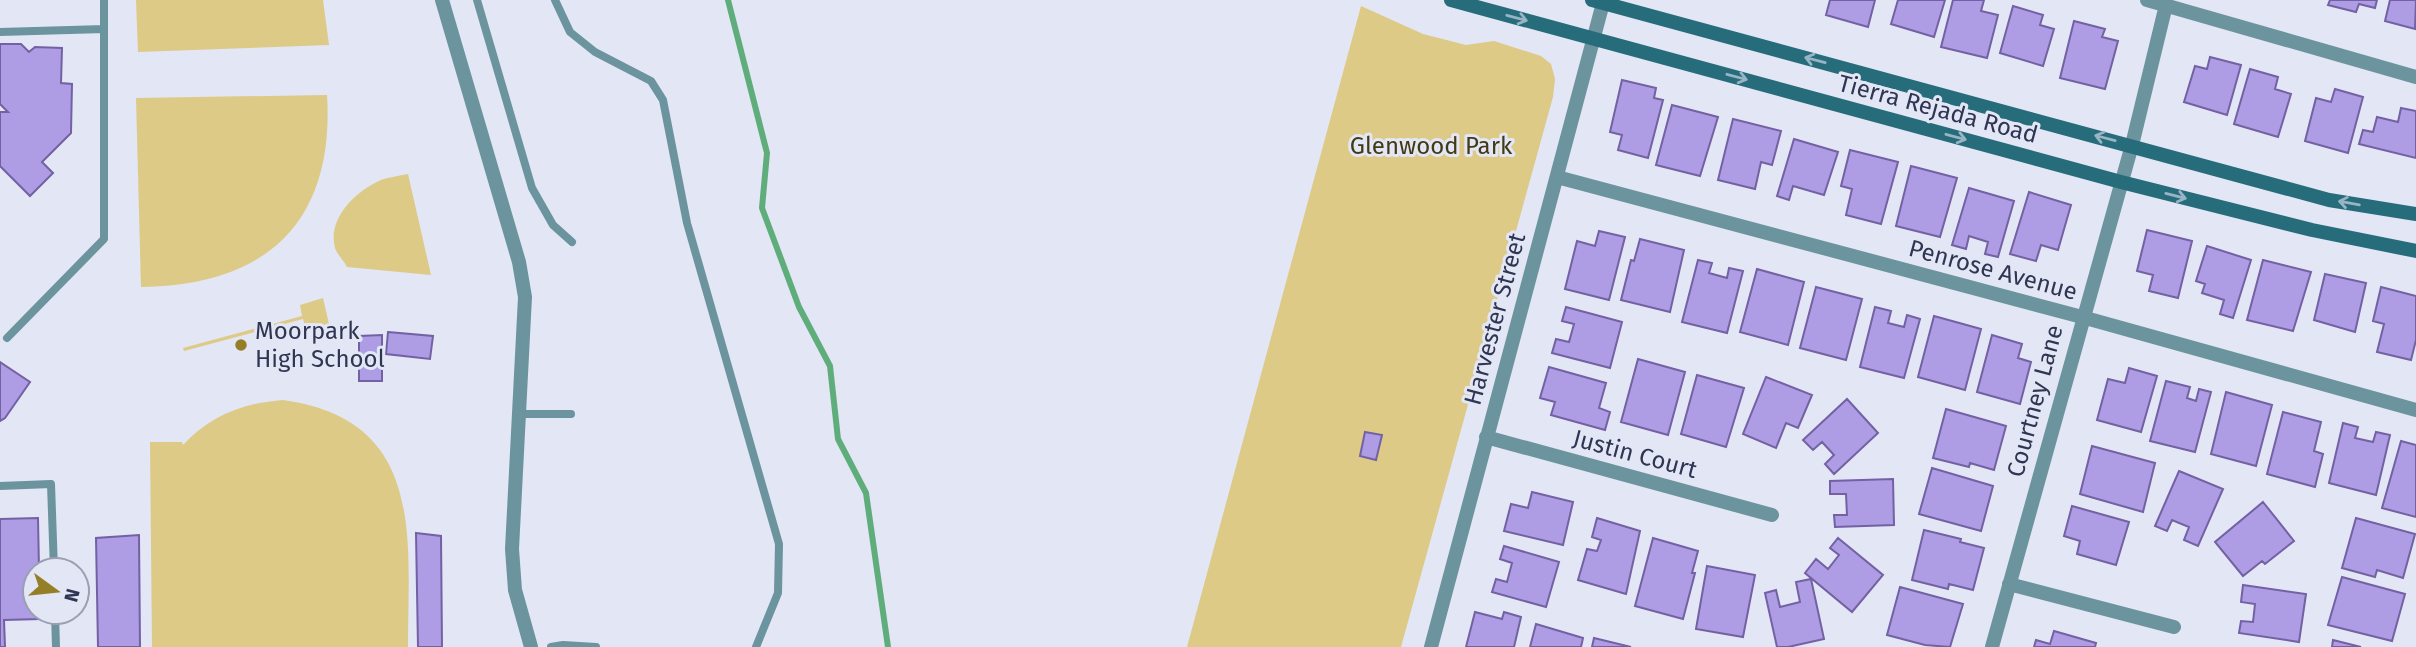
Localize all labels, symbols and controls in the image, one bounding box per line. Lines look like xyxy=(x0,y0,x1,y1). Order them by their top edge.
one-way arrow xyxy=(1506,12,1528,25)
one-way arrow xyxy=(1804,53,1826,66)
street label: Tierra Rejada Road xyxy=(1835,69,2041,149)
one-way arrow xyxy=(1725,71,1748,84)
one-way arrow xyxy=(1944,131,1967,144)
one-way arrow xyxy=(2094,131,2117,144)
park label: Glenwood Park xyxy=(1350,132,1513,160)
one-way arrow xyxy=(2164,190,2187,203)
one-way arrow xyxy=(2338,196,2361,209)
street label: Harvester Street xyxy=(1459,230,1531,408)
street label: Penrose Avenue xyxy=(1906,234,2080,306)
place label: Moorpark High School xyxy=(255,317,385,373)
street label: Courtney Lane xyxy=(2001,322,2069,480)
marker: Moorpark High School xyxy=(233,337,249,353)
street label: Justin Court xyxy=(1570,424,1700,484)
north arrow xyxy=(21,556,91,626)
text: N xyxy=(59,586,85,604)

